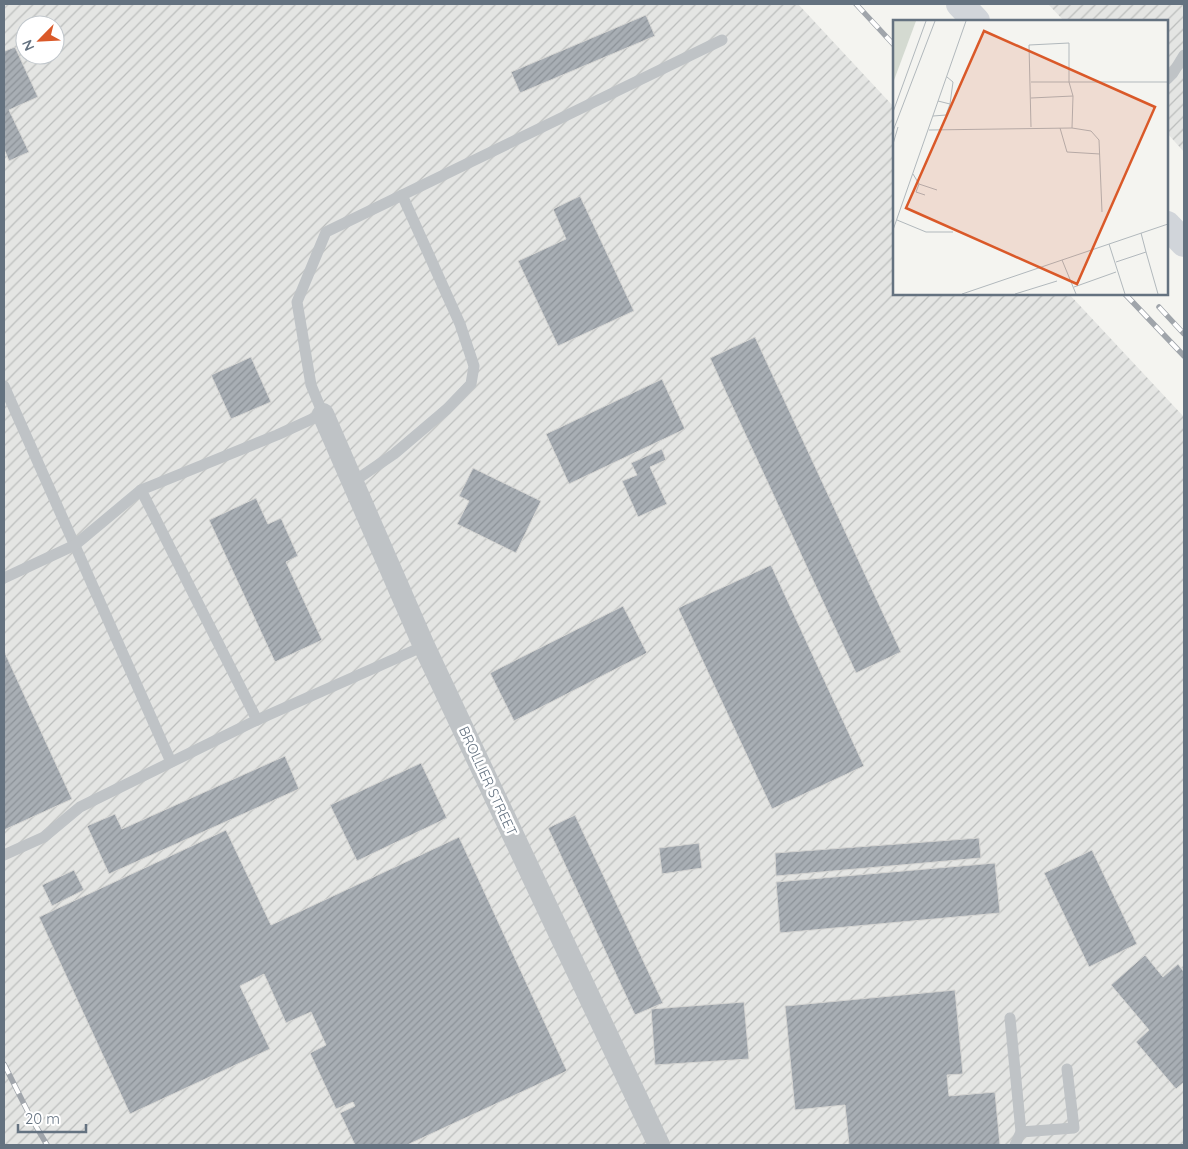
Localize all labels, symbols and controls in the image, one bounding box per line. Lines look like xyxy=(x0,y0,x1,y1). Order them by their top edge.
north arrow xyxy=(15,15,65,65)
inset map xyxy=(893,20,1168,295)
text: N xyxy=(18,37,38,54)
street label: BROLLIER STREET xyxy=(455,723,521,839)
scale bar xyxy=(18,1102,85,1134)
text: 20 m xyxy=(25,1109,60,1128)

